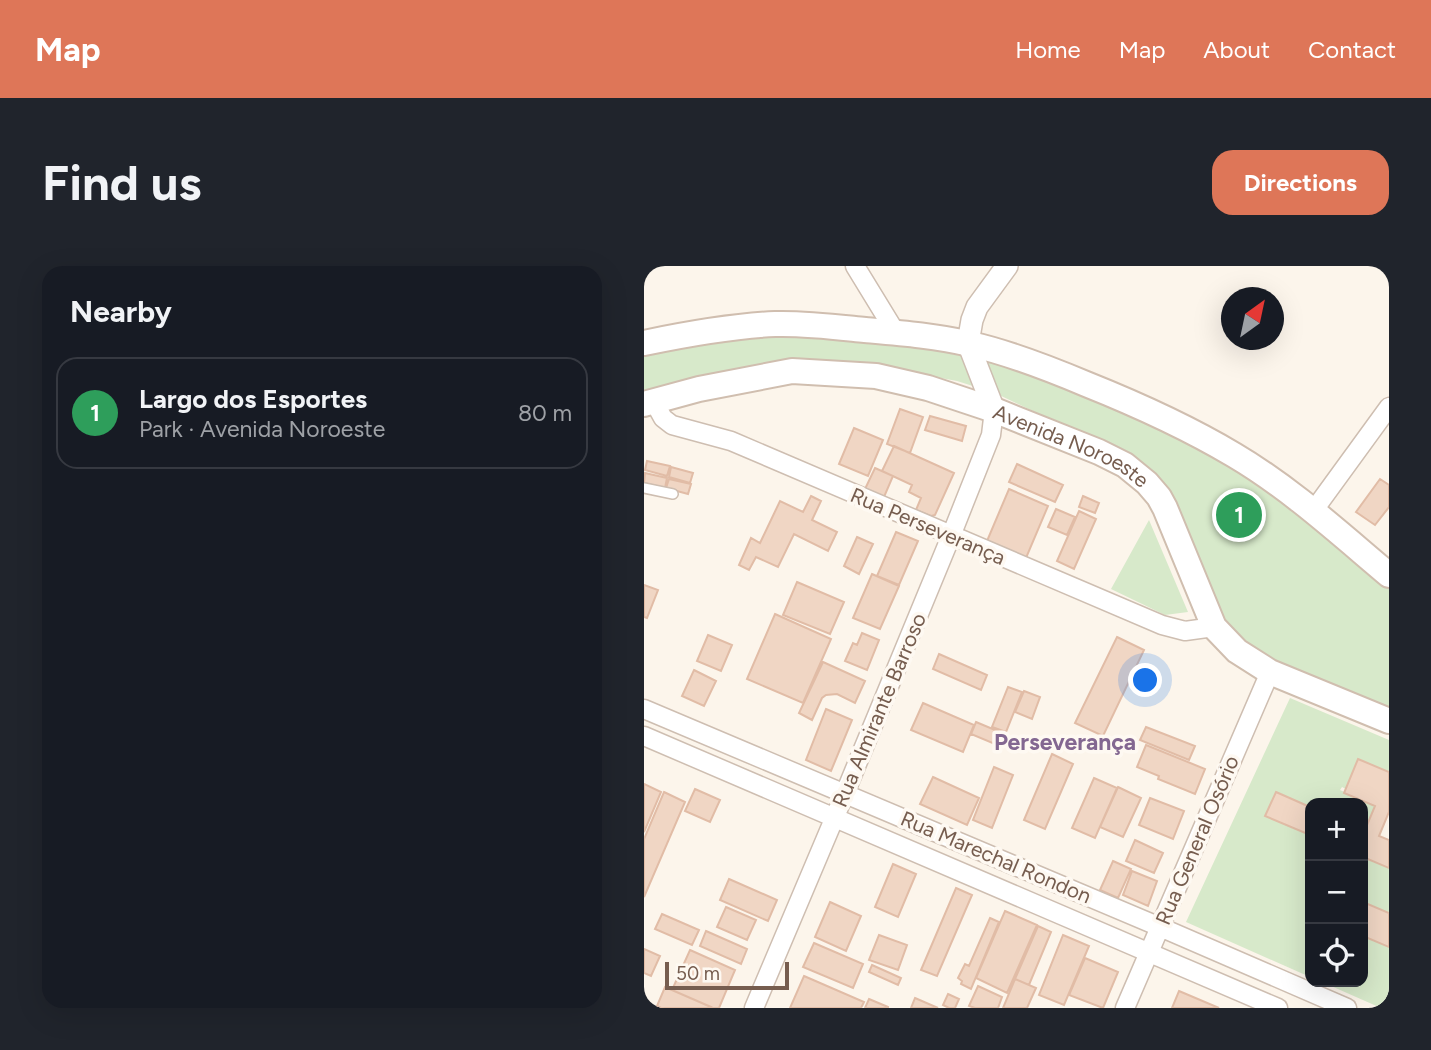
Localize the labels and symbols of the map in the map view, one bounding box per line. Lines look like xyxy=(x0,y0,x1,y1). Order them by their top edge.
north arrow xyxy=(1221,287,1284,350)
street label: Avenida Noroeste xyxy=(990,399,1154,492)
street label: Rua Perseverança xyxy=(847,482,1009,570)
pin: 1 xyxy=(1216,489,1262,541)
street label: Rua Almirante Barroso xyxy=(827,609,931,811)
your location xyxy=(1128,663,1162,697)
district label: Perseverança xyxy=(994,728,1136,756)
street label: Rua General Osório xyxy=(1150,752,1244,928)
street label: Rua Marechal Rondon xyxy=(897,806,1095,908)
scale bar xyxy=(665,959,789,991)

